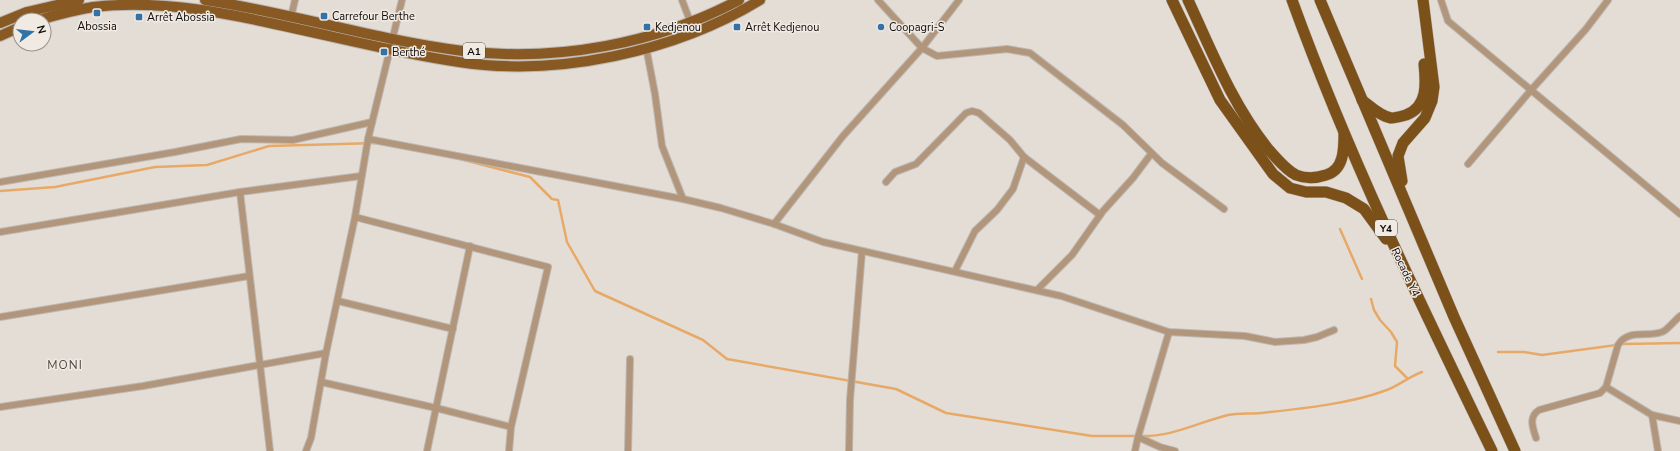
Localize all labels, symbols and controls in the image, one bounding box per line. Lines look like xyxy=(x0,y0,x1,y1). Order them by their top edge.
marker: Abossia xyxy=(92,8,102,18)
place label: Carrefour Berthe xyxy=(332,9,415,24)
place label: Arrêt Abossia xyxy=(147,10,215,25)
marker: Carrefour Berthe xyxy=(319,11,329,21)
north arrow xyxy=(12,12,52,52)
marker: Arrêt Abossia xyxy=(134,12,144,22)
place label: Abossia xyxy=(77,19,117,34)
place label: Kedjenou xyxy=(655,20,701,35)
place label: Arrêt Kedjenou xyxy=(745,20,819,35)
place label: Coopagri-S xyxy=(889,20,945,35)
marker: Kedjenou xyxy=(642,22,652,32)
marker: Arrêt Kedjenou xyxy=(732,22,742,32)
marker: Coopagri-S xyxy=(876,22,886,32)
text: N xyxy=(33,24,49,35)
road number: A1 xyxy=(463,43,485,59)
place label: Berthé xyxy=(392,45,426,60)
marker: Berthé xyxy=(379,47,389,57)
road number: Y4 xyxy=(1375,220,1397,236)
street label: Rocade Y4 xyxy=(1388,245,1424,300)
district label: MONI xyxy=(47,357,83,373)

